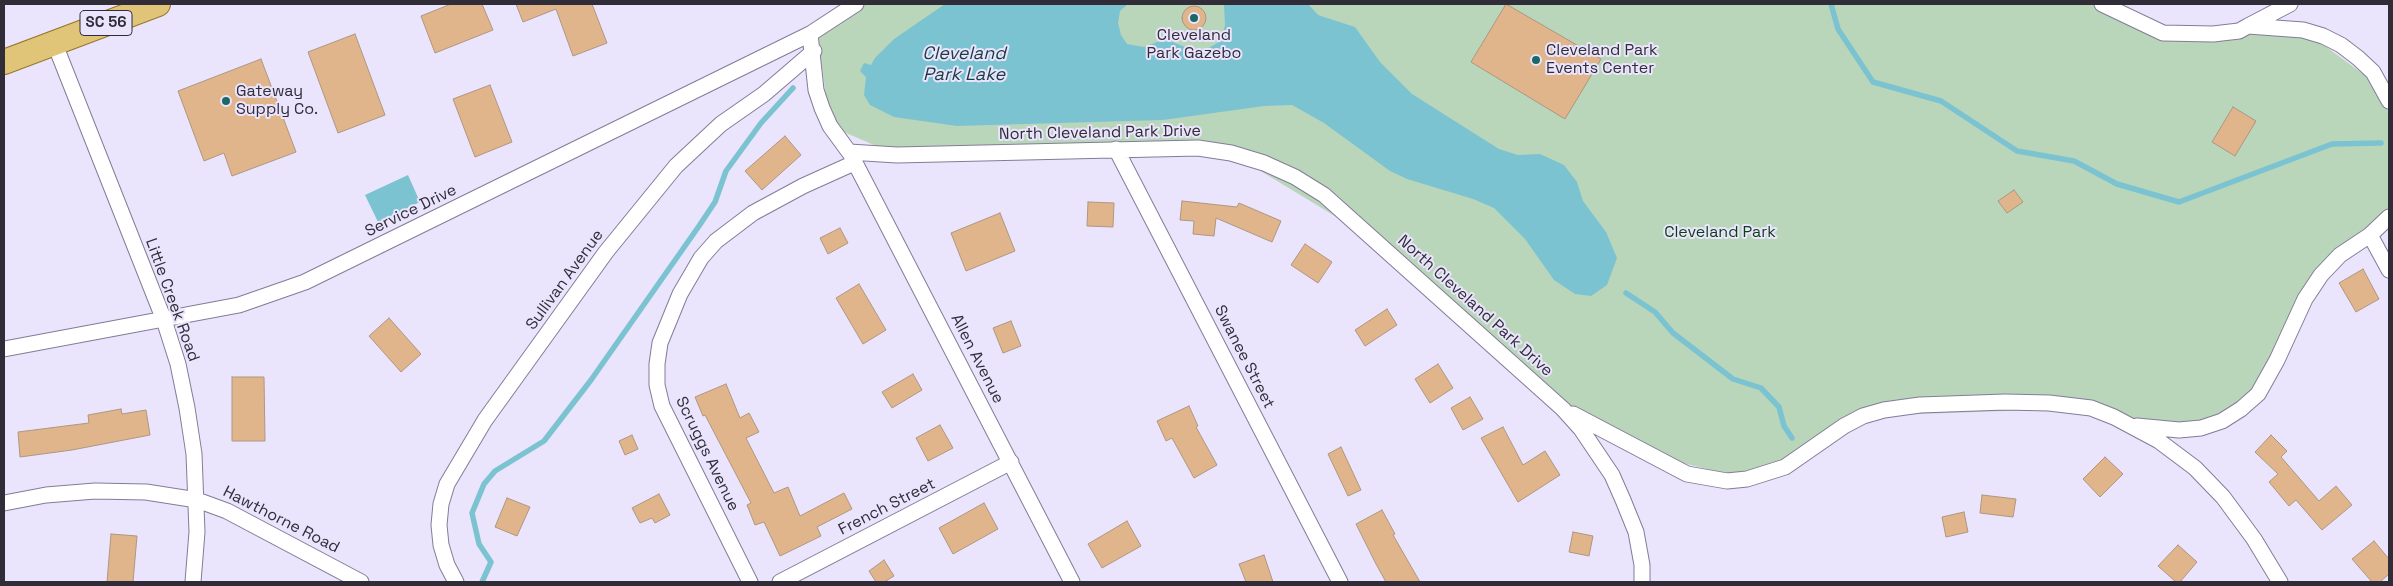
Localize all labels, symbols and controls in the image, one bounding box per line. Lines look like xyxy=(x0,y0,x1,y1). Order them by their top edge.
road number: SC 56 xyxy=(80,10,132,36)
marker: Cleveland Park Gazebo xyxy=(1188,12,1200,24)
place label: Cleveland Park Gazebo xyxy=(1147,26,1241,64)
place label: Cleveland Park Events Center xyxy=(1546,41,1658,79)
water label: Cleveland Park Lake xyxy=(922,43,1006,86)
marker: Cleveland Park Events Center xyxy=(1530,54,1542,66)
place label: Gateway Supply Co. xyxy=(236,82,318,120)
marker: Gateway Supply Co. xyxy=(220,95,232,107)
street label: North Cleveland Park Drive xyxy=(999,122,1201,144)
street label: Service Drive xyxy=(362,181,460,241)
park label: Cleveland Park xyxy=(1664,223,1776,243)
street label: Sullivan Avenue xyxy=(522,226,608,334)
street label: North Cleveland Park Drive xyxy=(1394,231,1556,381)
street label: Little Creek Road xyxy=(141,236,203,364)
street label: Swanee Street xyxy=(1210,302,1278,412)
street label: Allen Avenue xyxy=(946,311,1008,407)
street label: Scruggs Avenue xyxy=(671,394,743,514)
street label: French Street xyxy=(835,474,939,540)
street label: Hawthorne Road xyxy=(220,482,342,558)

